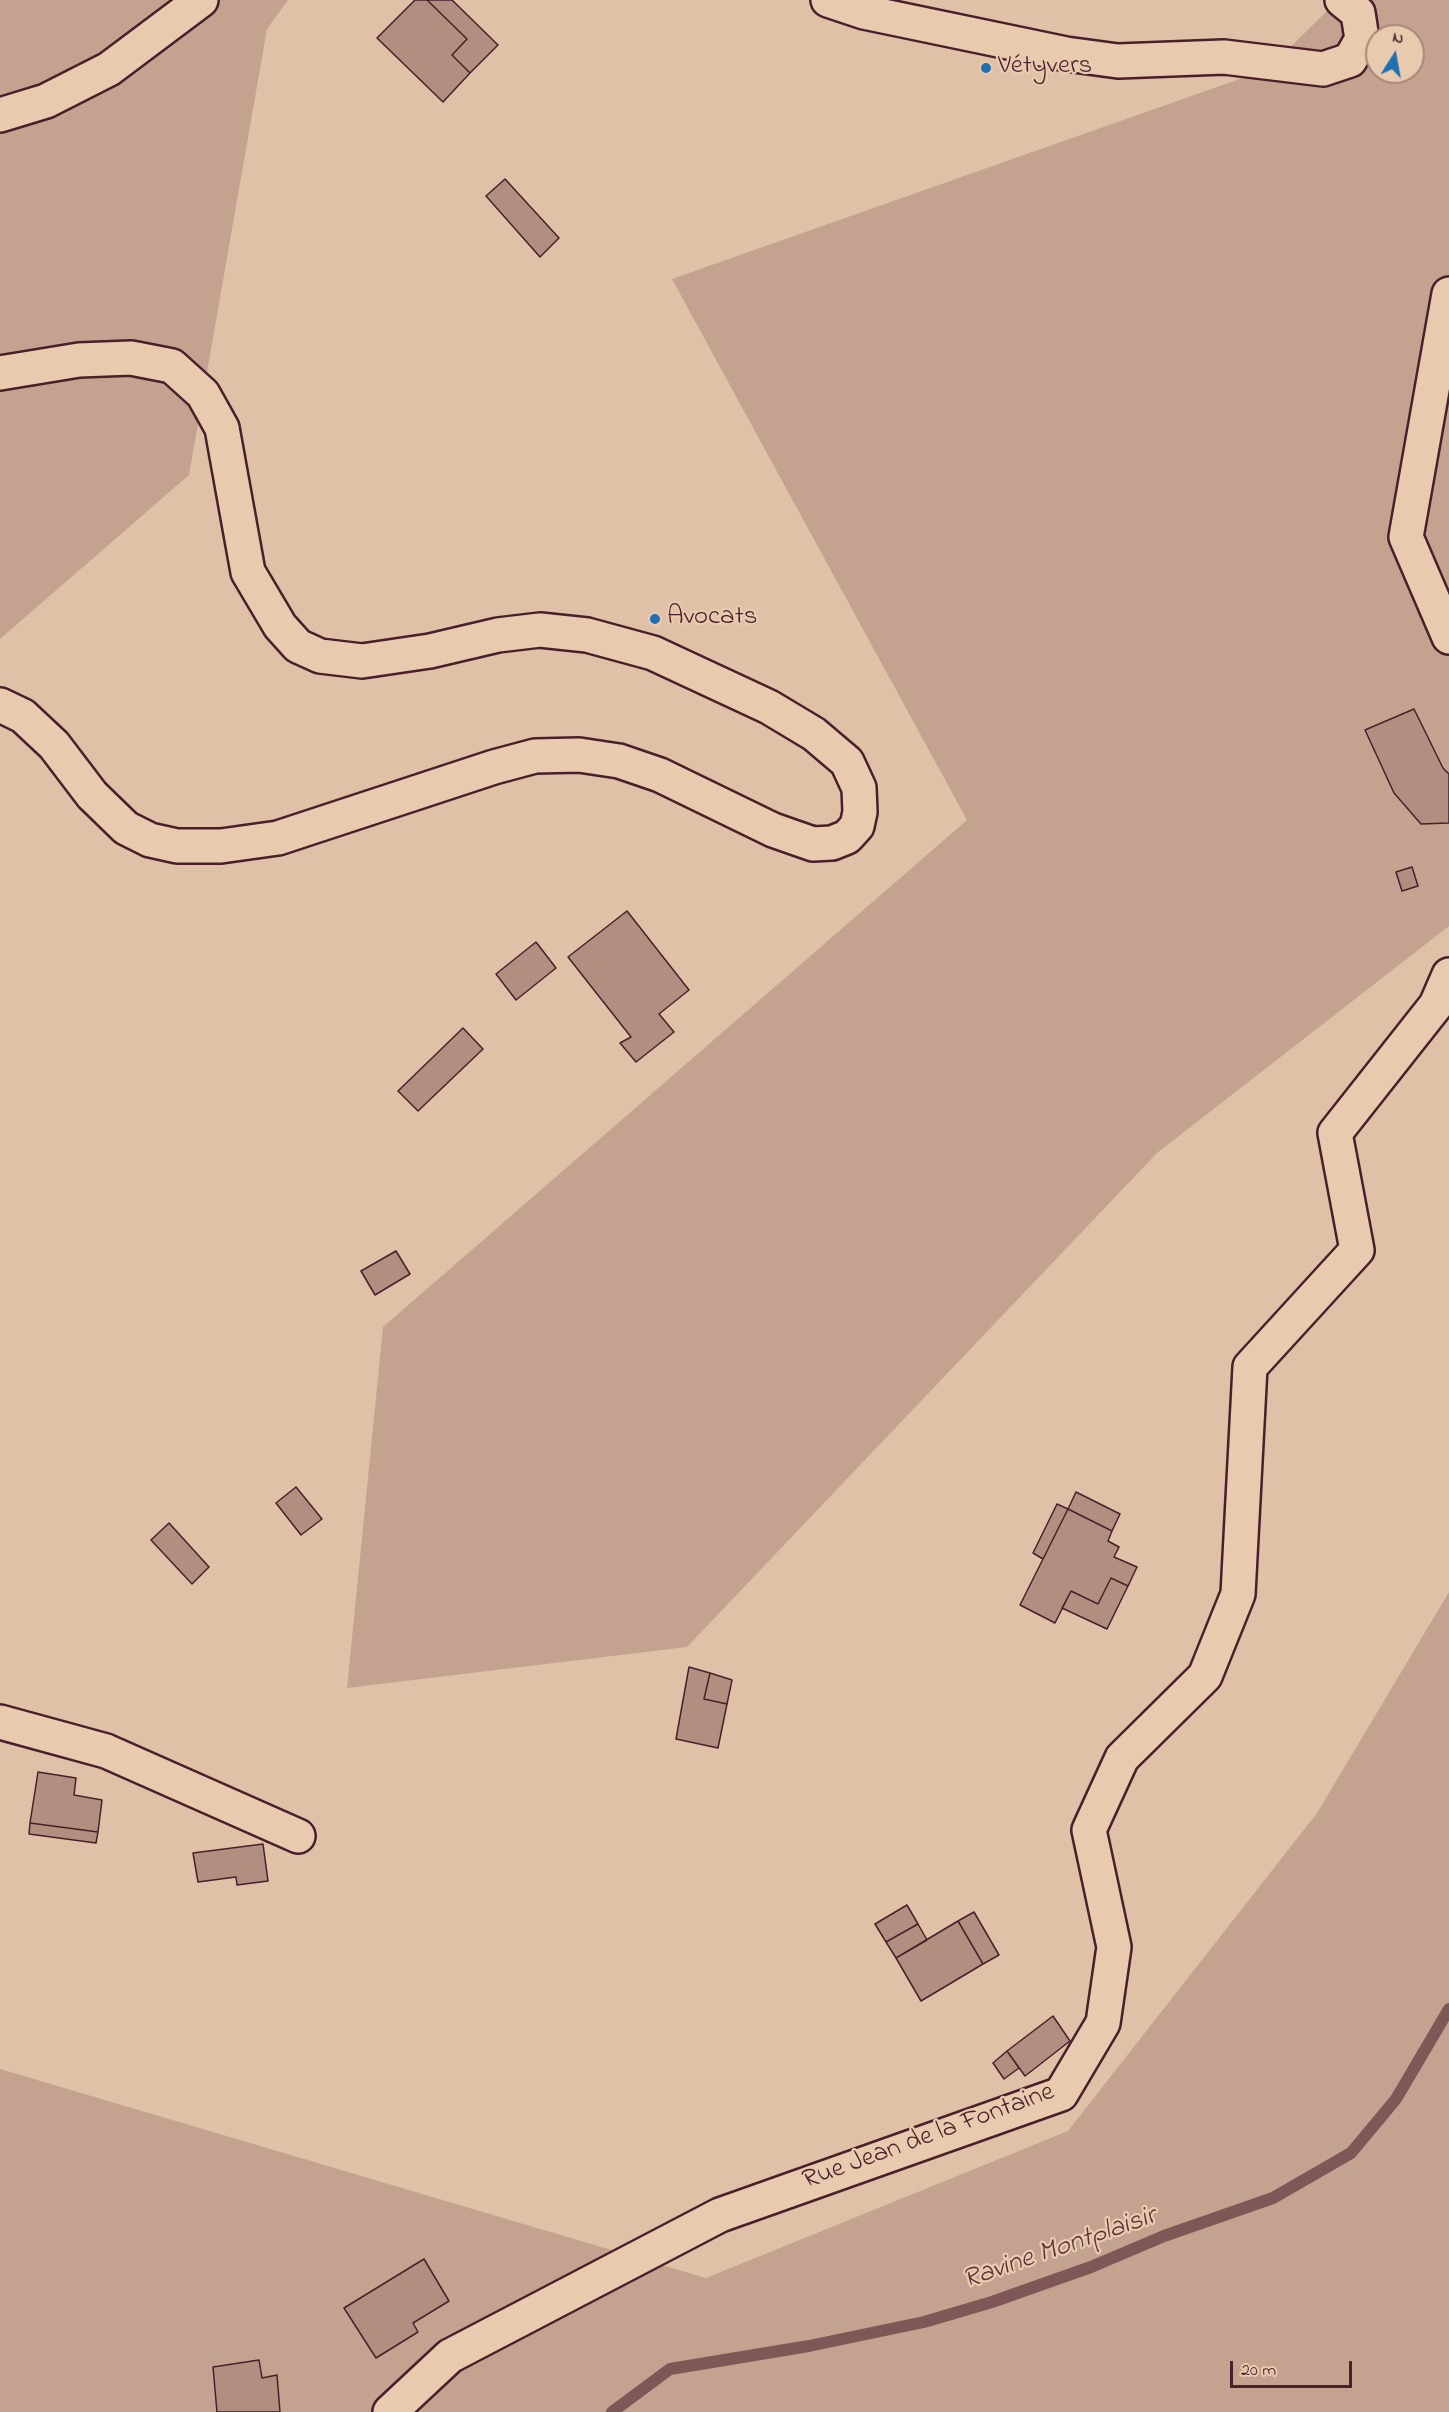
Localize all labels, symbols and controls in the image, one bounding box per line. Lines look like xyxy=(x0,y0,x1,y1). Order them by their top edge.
north arrow xyxy=(1365,24,1425,84)
text: N xyxy=(1390,25,1406,51)
place label: Vétyvers xyxy=(998,52,1092,84)
marker: Vétyvers xyxy=(979,61,993,75)
place label: Avocats xyxy=(667,603,757,635)
marker: Avocats xyxy=(648,612,662,626)
street label: Rue Jean de la Fontaine xyxy=(799,2077,1059,2199)
water label: Ravine Montplaisir xyxy=(959,2201,1161,2299)
scale bar xyxy=(1233,2349,1354,2387)
text: 20 m xyxy=(1241,2358,1276,2384)

